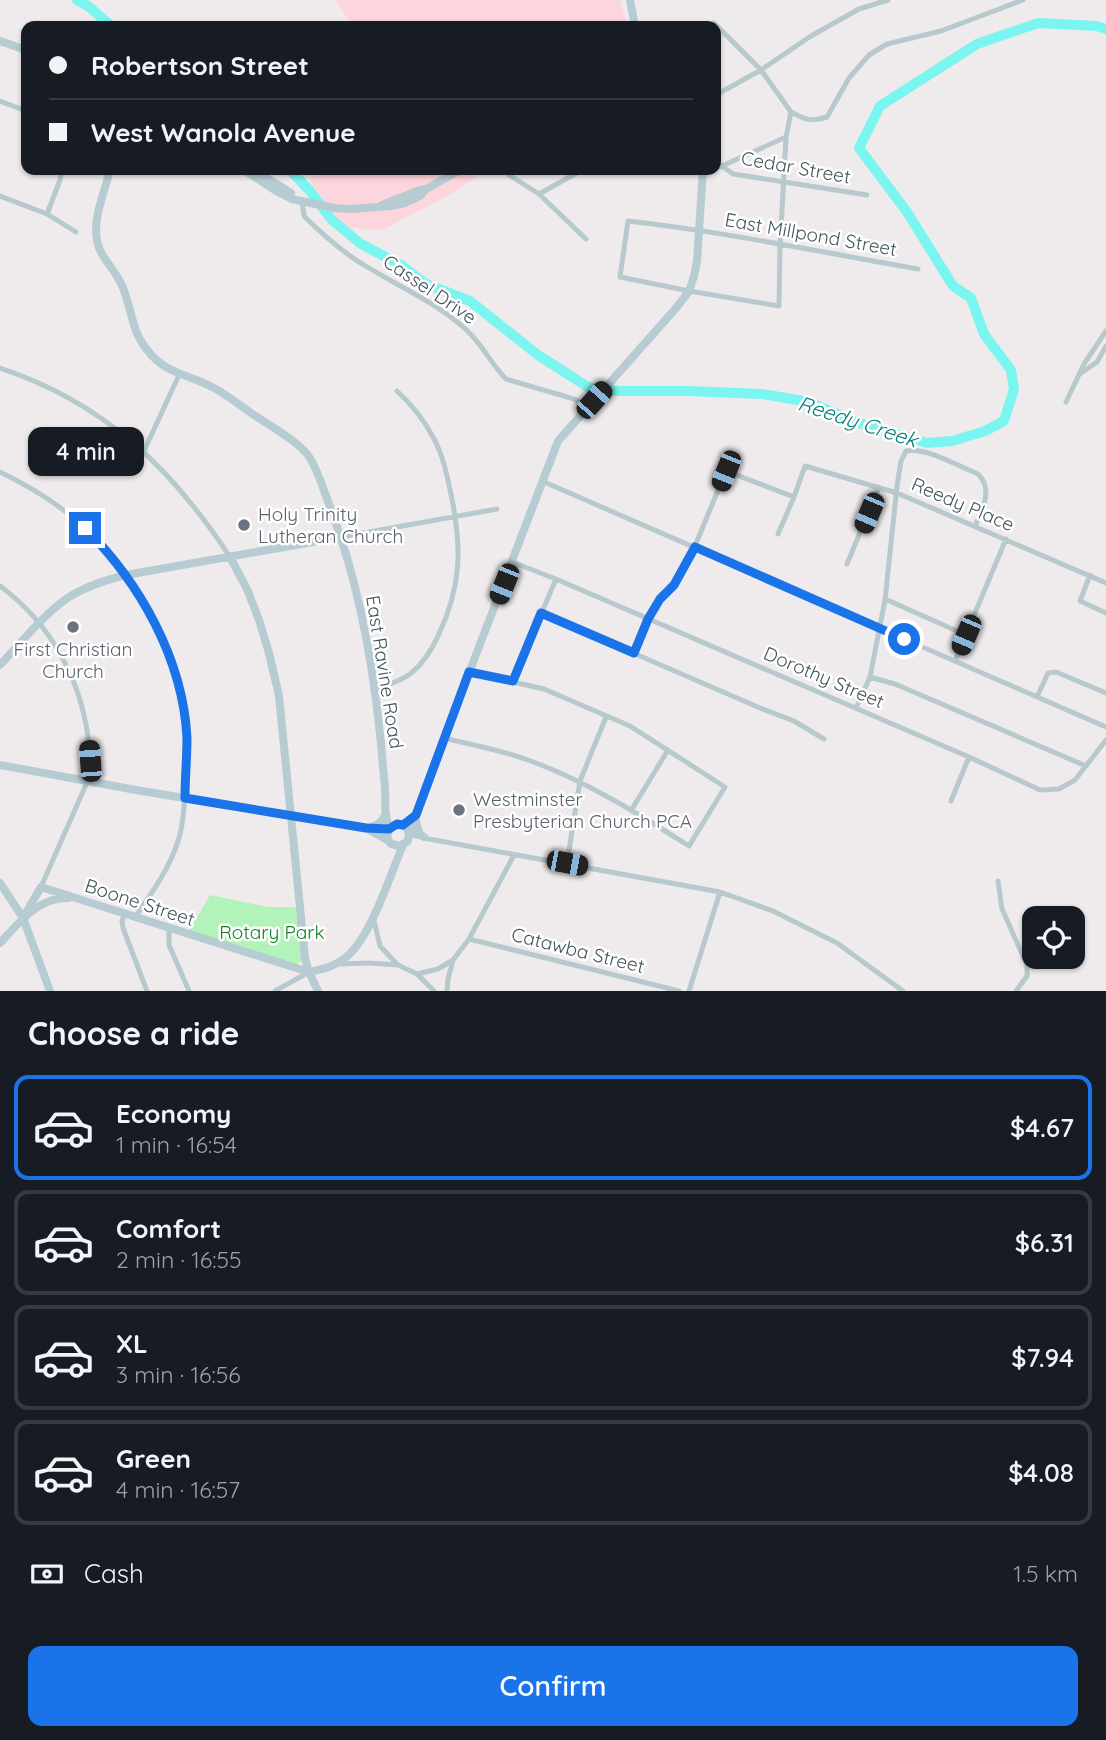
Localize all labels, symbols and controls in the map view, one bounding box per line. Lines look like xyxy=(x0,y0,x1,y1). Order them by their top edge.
text: Robertson Street xyxy=(91,49,309,82)
text: West Wanola Avenue xyxy=(91,116,356,149)
street label: Cedar Street xyxy=(739,146,853,188)
street label: East Millpond Street xyxy=(723,207,899,261)
street label: Cassel Drive xyxy=(379,249,481,329)
car xyxy=(573,377,616,423)
water label: Reedy Creek xyxy=(795,389,923,453)
callout: 4 min xyxy=(27,426,143,476)
text: 4 min xyxy=(56,437,116,466)
car xyxy=(709,448,744,494)
street label: Reedy Place xyxy=(908,472,1018,536)
car xyxy=(852,490,887,536)
place label: Holy Trinity Lutheran Church xyxy=(258,502,403,548)
route end xyxy=(69,512,101,544)
marker: Holy Trinity Lutheran Church xyxy=(236,517,252,533)
car xyxy=(487,561,522,607)
street label: East Ravine Road xyxy=(361,594,409,750)
car xyxy=(949,612,984,658)
marker: First Christian Church xyxy=(65,619,81,635)
route start xyxy=(888,623,920,655)
place label: First Christian Church xyxy=(13,637,133,683)
street label: Dorothy Street xyxy=(760,641,888,713)
car xyxy=(79,739,102,783)
place label: Westminster Presbyterian Church PCA xyxy=(473,787,692,833)
marker: Westminster Presbyterian Church PCA xyxy=(451,802,467,818)
car xyxy=(545,849,590,877)
street label: Boone Street xyxy=(82,873,198,931)
map controls xyxy=(1022,906,1085,969)
button: locate xyxy=(1022,906,1085,969)
park label: Rotary Park xyxy=(219,920,325,944)
street label: Catawba Street xyxy=(509,922,647,978)
text: Choose a ride xyxy=(28,1013,240,1053)
icon: car xyxy=(32,1096,95,1159)
text: Economy xyxy=(116,1097,231,1130)
text: $4.67 xyxy=(1010,1111,1074,1144)
text: 1 min · 16:54 xyxy=(116,1130,237,1159)
icon: car xyxy=(32,1211,95,1274)
text: Comfort xyxy=(116,1212,221,1245)
text: $6.31 xyxy=(1015,1226,1074,1259)
text: 2 min · 16:55 xyxy=(116,1245,242,1274)
icon: car xyxy=(32,1326,95,1389)
text: XL xyxy=(116,1327,148,1360)
text: $7.94 xyxy=(1011,1341,1074,1374)
text: 3 min · 16:56 xyxy=(116,1360,241,1389)
icon: car xyxy=(32,1441,95,1504)
text: Green xyxy=(116,1442,191,1475)
text: $4.08 xyxy=(1008,1456,1074,1489)
text: 4 min · 16:57 xyxy=(116,1475,240,1504)
icon: cash xyxy=(28,1555,66,1593)
text: Cash xyxy=(84,1557,144,1590)
text: 1.5 km xyxy=(1013,1559,1078,1588)
button: Confirm xyxy=(28,1646,1078,1726)

